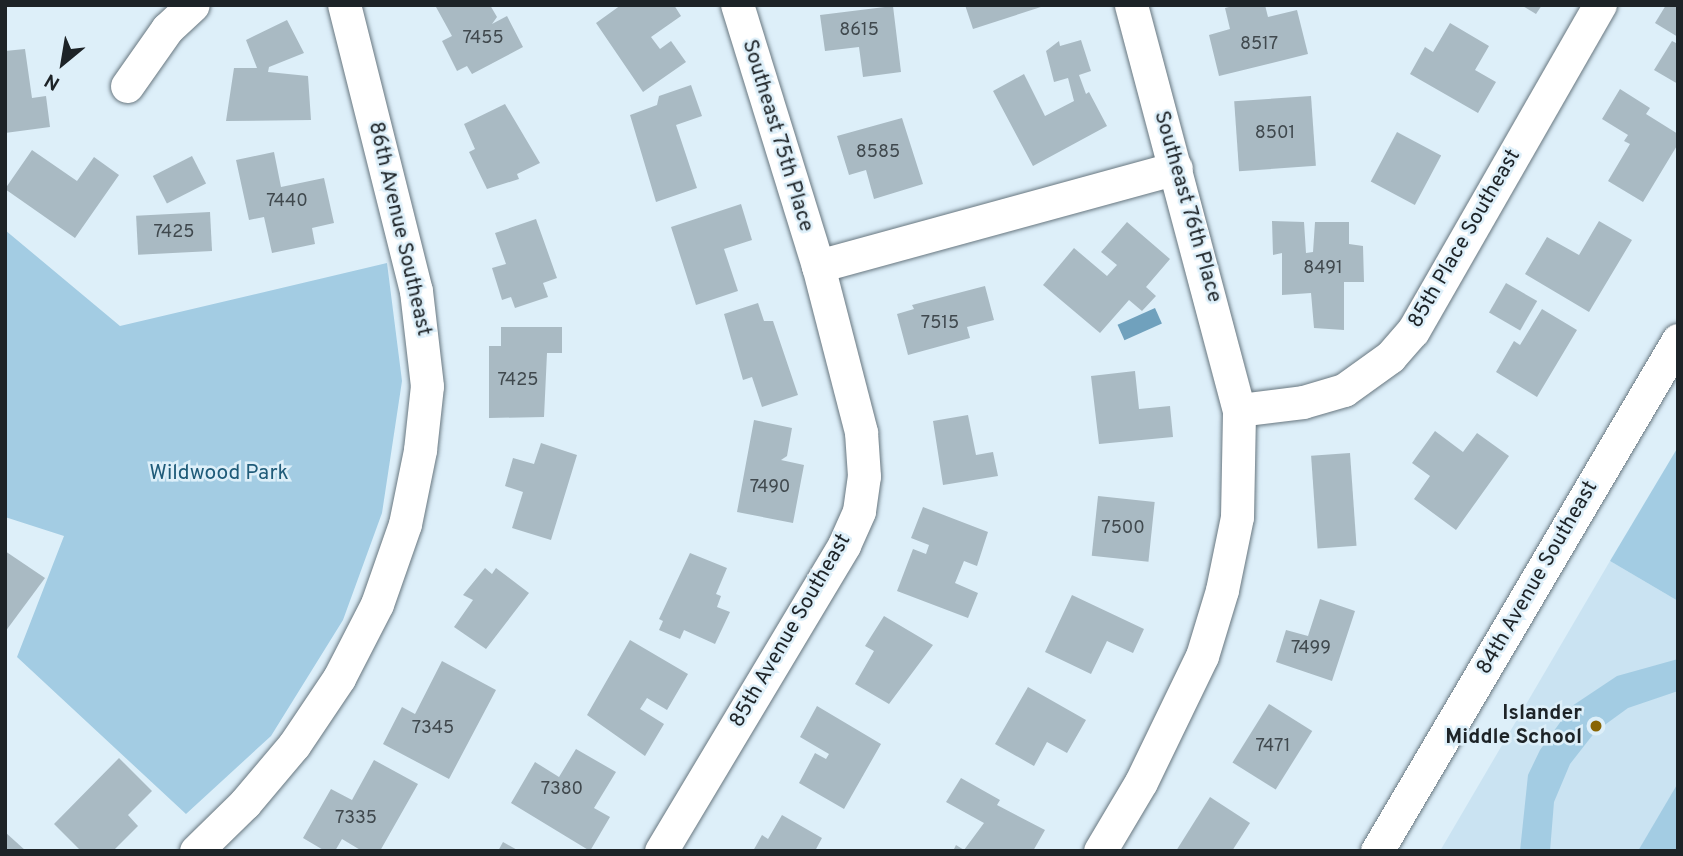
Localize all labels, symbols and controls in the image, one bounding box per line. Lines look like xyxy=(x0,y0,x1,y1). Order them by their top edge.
house number: 8615 xyxy=(839,20,879,42)
north arrow xyxy=(28,28,98,98)
house number: 7455 xyxy=(462,28,504,50)
house number: 8517 xyxy=(1240,34,1278,56)
street label: Southeast 75th Place xyxy=(736,36,818,236)
text: N xyxy=(41,67,64,95)
street label: Southeast 76th Place xyxy=(1147,108,1227,306)
street label: 86th Avenue Southeast xyxy=(362,119,436,339)
house number: 8501 xyxy=(1255,123,1295,145)
house number: 8585 xyxy=(856,142,900,164)
street label: 85th Place Southeast xyxy=(1403,145,1527,333)
house number: 7440 xyxy=(266,191,308,213)
house number: 7425 xyxy=(154,222,194,244)
house number: 8491 xyxy=(1303,258,1343,280)
house number: 7515 xyxy=(921,313,959,335)
house number: 7425 xyxy=(498,370,538,392)
park label: Wildwood Park xyxy=(149,461,289,487)
street label: 84th Avenue Southeast xyxy=(1472,476,1604,680)
house number: 7490 xyxy=(750,477,790,499)
house number: 7500 xyxy=(1101,518,1145,540)
street label: 85th Avenue Southeast xyxy=(725,529,857,733)
house number: 7499 xyxy=(1291,638,1331,660)
place label: Islander Middle School xyxy=(1445,701,1582,751)
house number: 7345 xyxy=(412,718,454,740)
marker: Islander Middle School xyxy=(1588,718,1604,734)
house number: 7471 xyxy=(1255,736,1291,758)
house number: 7380 xyxy=(541,779,583,801)
house number: 7335 xyxy=(335,808,377,830)

